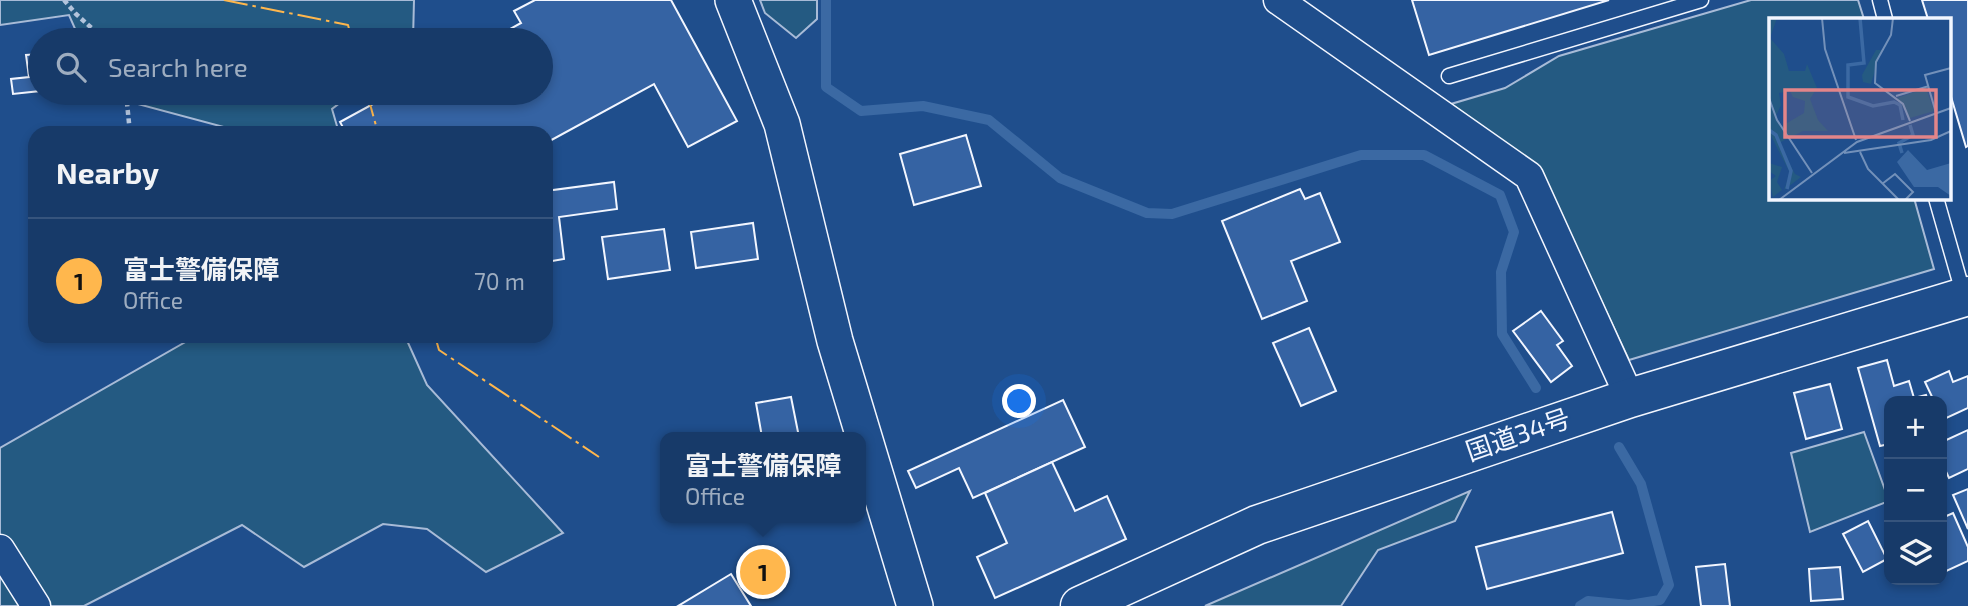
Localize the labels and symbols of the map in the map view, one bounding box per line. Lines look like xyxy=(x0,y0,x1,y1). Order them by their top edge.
inset map xyxy=(1769,18,1951,200)
your location xyxy=(1002,384,1036,418)
street label: 国道34号 xyxy=(1461,401,1574,466)
pin: 1 xyxy=(740,546,786,598)

